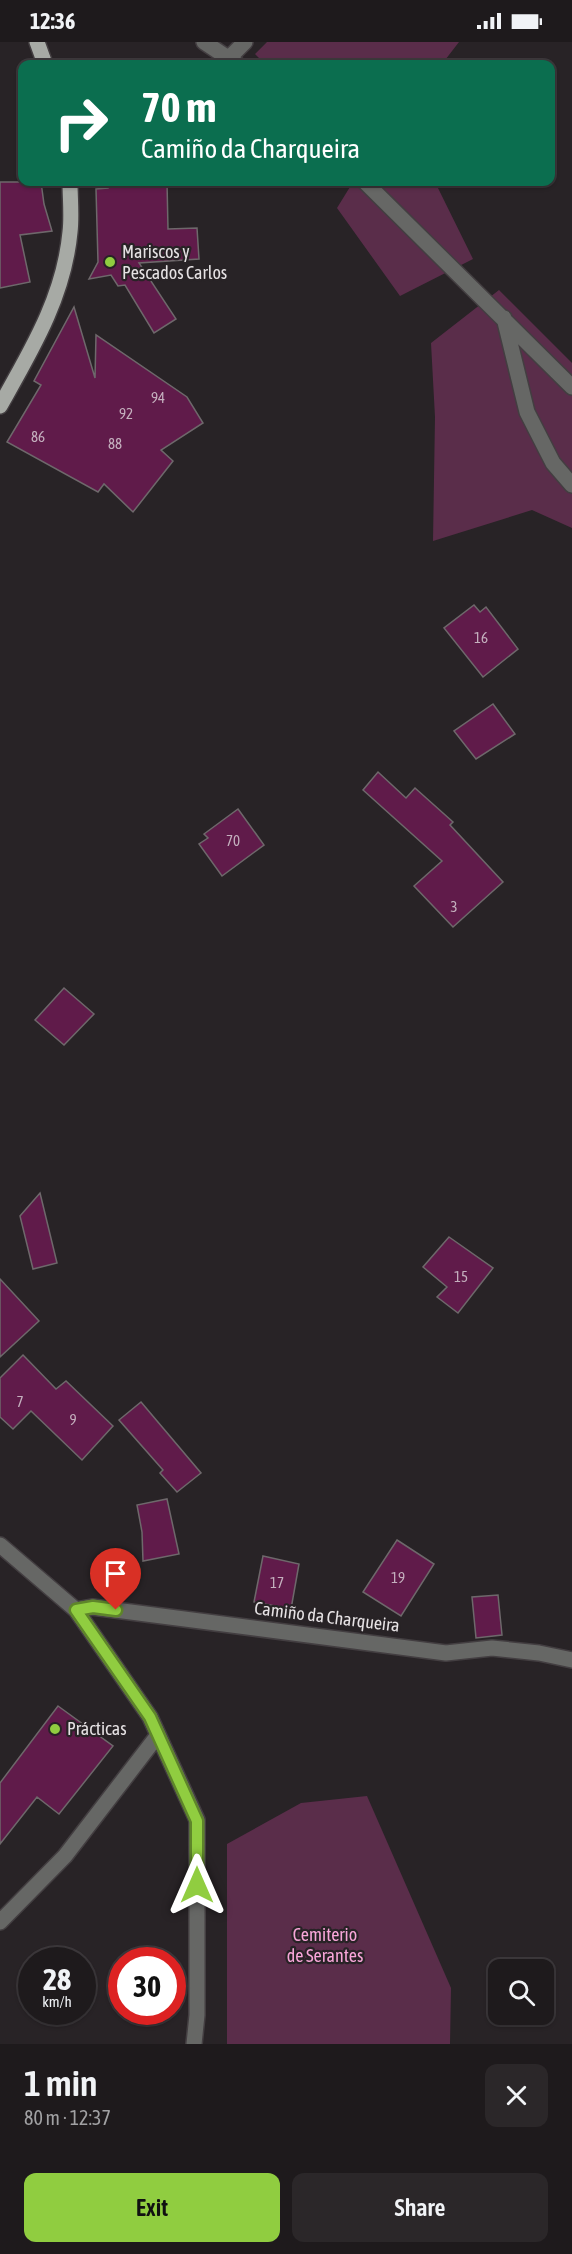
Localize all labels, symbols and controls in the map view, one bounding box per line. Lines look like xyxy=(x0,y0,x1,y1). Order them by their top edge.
text: 12:36 xyxy=(30,8,75,34)
text: 70 m xyxy=(141,83,216,131)
icon: right xyxy=(42,84,120,162)
text: Camiño da Charqueira xyxy=(141,133,360,164)
place label: Mariscos y Pescados Carlos xyxy=(122,241,227,283)
marker: Mariscos y Pescados Carlos xyxy=(103,255,117,269)
house number: 94 xyxy=(151,389,165,406)
house number: 92 xyxy=(119,405,133,422)
house number: 86 xyxy=(31,428,45,445)
house number: 88 xyxy=(108,435,122,452)
house number: 16 xyxy=(474,629,488,646)
house number: 70 xyxy=(226,832,240,849)
house number: 3 xyxy=(450,898,458,915)
house number: 15 xyxy=(454,1268,468,1285)
house number: 7 xyxy=(16,1393,24,1410)
house number: 9 xyxy=(69,1411,77,1428)
pin xyxy=(90,1548,141,1610)
icon: arrive xyxy=(99,1557,132,1590)
house number: 19 xyxy=(391,1569,405,1586)
house number: 17 xyxy=(270,1574,284,1591)
street label: Camiño da Charqueira xyxy=(253,1597,401,1636)
place label: Prácticas xyxy=(67,1718,127,1739)
marker: Prácticas xyxy=(48,1722,62,1736)
position arrow xyxy=(165,1853,229,1917)
park label: Cemiterio de Serantes xyxy=(287,1924,363,1966)
speed limit sign: 30 xyxy=(108,1947,186,2025)
map controls xyxy=(488,1959,554,2025)
button: search xyxy=(488,1959,554,2025)
text: 28 xyxy=(43,1962,71,1996)
text: km/h xyxy=(42,1993,72,2010)
text: 1 min xyxy=(24,2062,98,2104)
button: close xyxy=(485,2064,548,2127)
text: 80 m · 12:37 xyxy=(24,2106,111,2129)
button: Exit xyxy=(24,2173,280,2242)
button: Share xyxy=(292,2173,548,2242)

